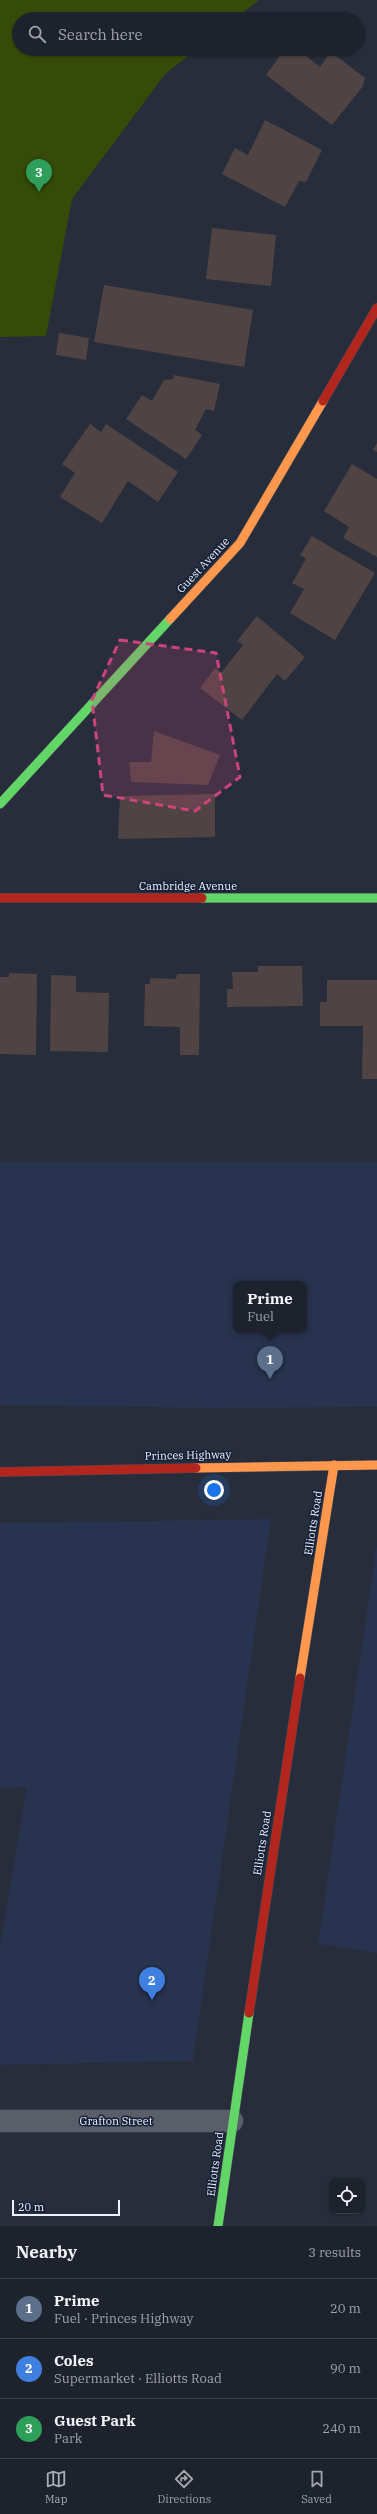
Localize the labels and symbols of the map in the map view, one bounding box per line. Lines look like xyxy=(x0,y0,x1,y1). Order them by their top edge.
pin: 3 xyxy=(26,159,52,192)
street label: Guest Avenue xyxy=(174,534,232,596)
street label: Cambridge Avenue xyxy=(139,879,237,893)
pin: 1 xyxy=(257,1346,283,1379)
street label: Princes Highway xyxy=(145,1447,232,1463)
your location xyxy=(204,1480,224,1500)
street label: Elliotts Road xyxy=(301,1489,325,1556)
street label: Elliotts Road xyxy=(250,1809,274,1876)
pin: 2 xyxy=(139,1967,165,2000)
street label: Grafton Street xyxy=(79,2114,153,2128)
street label: Elliotts Road xyxy=(204,2130,227,2197)
scale bar xyxy=(12,2198,120,2217)

